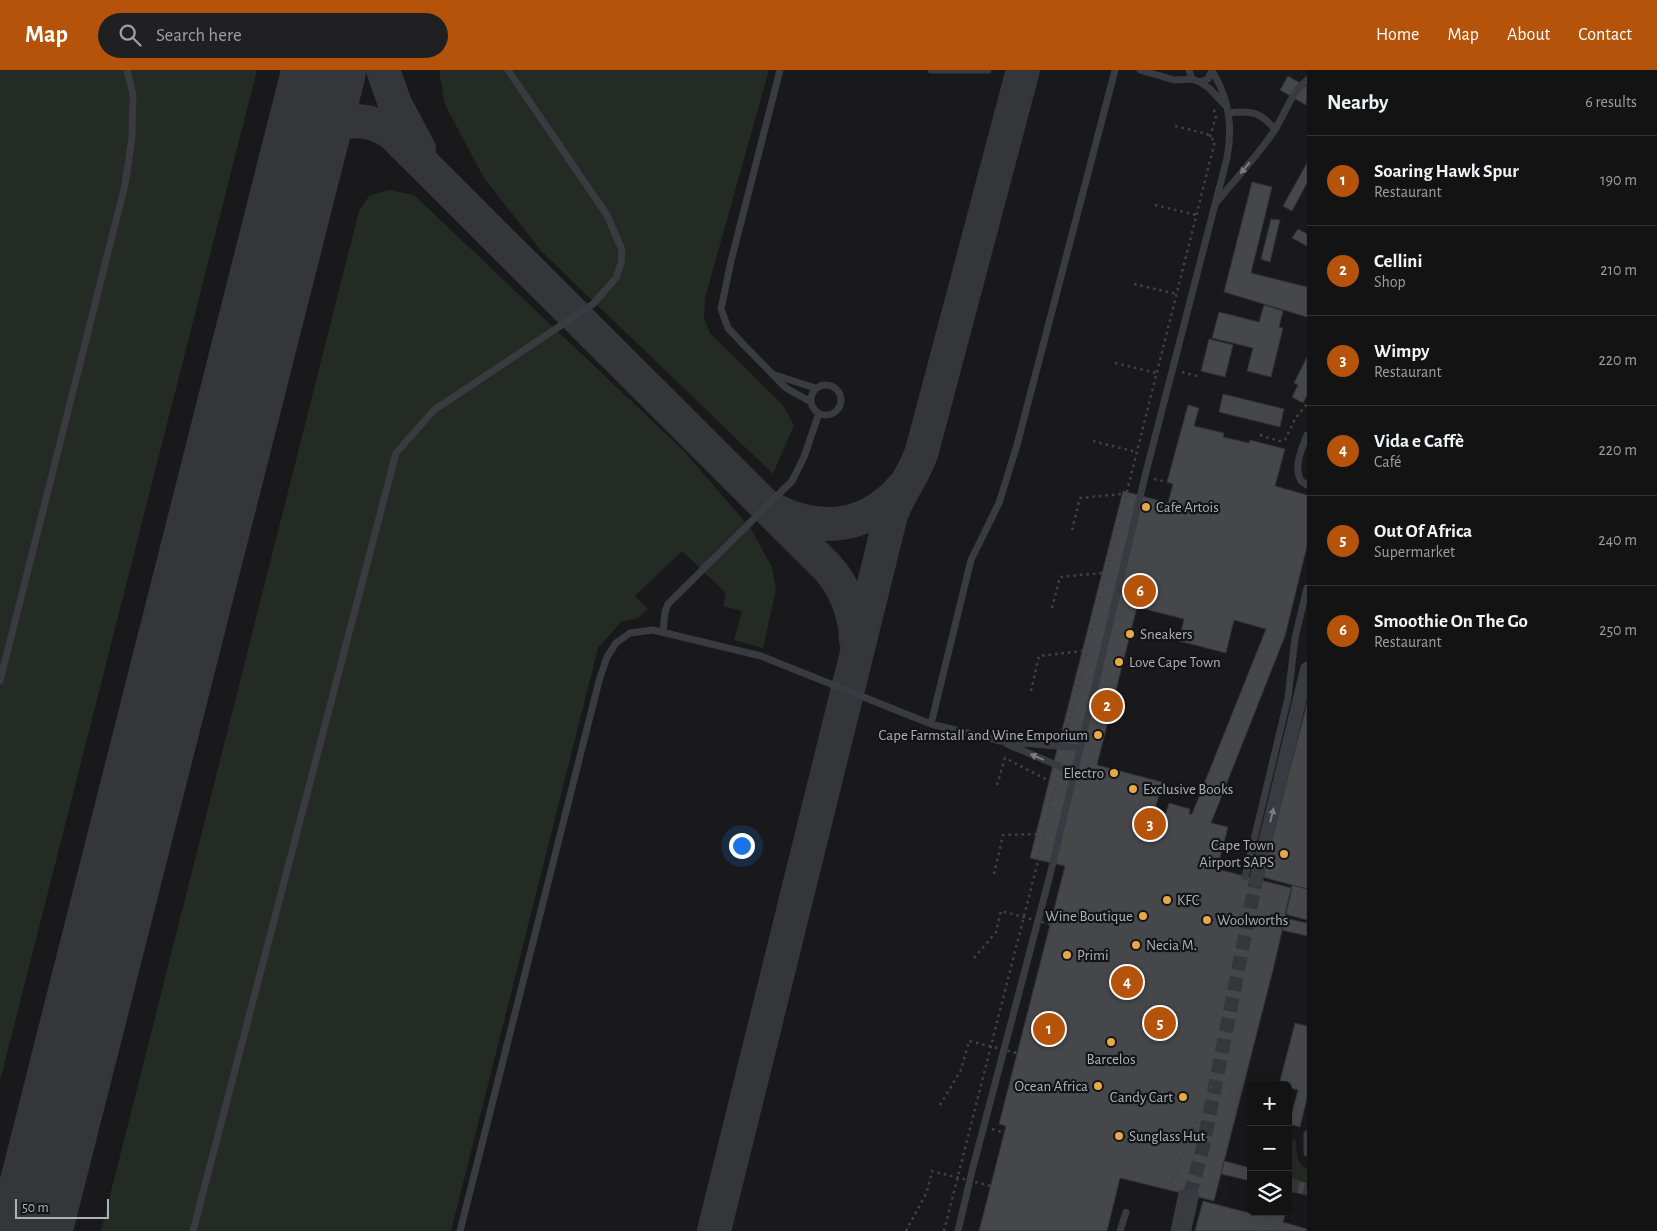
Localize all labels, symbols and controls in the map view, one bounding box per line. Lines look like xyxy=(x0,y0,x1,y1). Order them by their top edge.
search box xyxy=(98,13,448,58)
icon: search xyxy=(116,21,144,49)
text: Map xyxy=(25,23,68,47)
text: Search here xyxy=(156,26,242,45)
text: Home xyxy=(1376,26,1419,44)
text: Map xyxy=(1447,26,1479,44)
text: About xyxy=(1507,26,1550,44)
text: Contact xyxy=(1578,26,1632,44)
text: Nearby xyxy=(1327,92,1388,113)
text: 6 results xyxy=(1585,94,1637,110)
one-way arrow xyxy=(1240,162,1251,175)
text: Soaring Hawk Spur xyxy=(1374,162,1519,181)
text: 1 xyxy=(1340,172,1346,188)
text: 190 m xyxy=(1600,172,1637,188)
text: Restaurant xyxy=(1374,184,1442,200)
text: Cellini xyxy=(1374,252,1422,271)
text: 2 xyxy=(1339,262,1347,278)
text: 210 m xyxy=(1600,262,1637,278)
text: Shop xyxy=(1374,274,1406,290)
text: Wimpy xyxy=(1374,342,1430,361)
text: 3 xyxy=(1340,352,1346,368)
text: 220 m xyxy=(1599,352,1637,368)
text: Restaurant xyxy=(1374,364,1442,380)
text: Vida e Caffè xyxy=(1374,432,1464,451)
text: 4 xyxy=(1339,442,1347,458)
text: 220 m xyxy=(1599,442,1637,458)
text: Café xyxy=(1374,454,1402,470)
place label: Cafe Artois xyxy=(1156,500,1219,515)
marker: Cafe Artois xyxy=(1140,501,1152,513)
text: Out Of Africa xyxy=(1374,522,1472,541)
text: 5 xyxy=(1340,532,1346,548)
text: 240 m xyxy=(1598,532,1637,548)
text: Supermarket xyxy=(1374,544,1455,560)
pin: 6 xyxy=(1124,572,1156,610)
text: Smoothie On The Go xyxy=(1374,612,1528,631)
text: 6 xyxy=(1339,622,1347,638)
text: 250 m xyxy=(1599,622,1637,638)
place label: Sneakers xyxy=(1140,627,1192,642)
marker: Sneakers xyxy=(1124,628,1136,640)
text: Restaurant xyxy=(1374,634,1442,650)
place label: Love Cape Town xyxy=(1129,655,1221,670)
marker: Love Cape Town xyxy=(1113,656,1125,668)
pin: 2 xyxy=(1091,687,1123,725)
place label: Cape Farmstall and Wine Emporium xyxy=(879,728,1088,743)
marker: Cape Farmstall and Wine Emporium xyxy=(1092,729,1104,741)
one-way arrow xyxy=(1029,752,1044,760)
place label: Electro xyxy=(1063,766,1104,781)
marker: Electro xyxy=(1108,767,1120,779)
place label: Exclusive Books xyxy=(1143,782,1233,797)
marker: Exclusive Books xyxy=(1127,783,1139,795)
pin: 3 xyxy=(1134,805,1166,843)
one-way arrow xyxy=(1268,808,1276,823)
your location xyxy=(729,833,755,859)
place label: Cape Town Airport SAPS xyxy=(1199,838,1274,870)
marker: Cape Town Airport SAPS xyxy=(1278,848,1290,860)
place label: KFC xyxy=(1177,893,1200,908)
marker: KFC xyxy=(1161,894,1173,906)
place label: Wine Boutique xyxy=(1045,909,1133,924)
marker: Wine Boutique xyxy=(1137,910,1149,922)
place label: Woolworths xyxy=(1217,913,1288,928)
marker: Woolworths xyxy=(1201,914,1213,926)
place label: Necia M. xyxy=(1146,938,1197,953)
marker: Necia M. xyxy=(1130,939,1142,951)
place label: Primi xyxy=(1077,948,1109,963)
marker: Primi xyxy=(1061,949,1073,961)
pin: 4 xyxy=(1111,963,1143,1001)
pin: 5 xyxy=(1144,1004,1176,1042)
pin: 1 xyxy=(1033,1010,1065,1048)
marker: Barcelos xyxy=(1105,1036,1117,1048)
place label: Barcelos xyxy=(1087,1052,1135,1067)
place label: Ocean Africa xyxy=(1015,1079,1088,1094)
marker: Ocean Africa xyxy=(1092,1080,1104,1092)
map controls xyxy=(1247,1081,1292,1216)
button: + xyxy=(1247,1081,1292,1126)
place label: Candy Cart xyxy=(1110,1090,1173,1105)
marker: Candy Cart xyxy=(1177,1091,1189,1103)
button: − xyxy=(1247,1126,1292,1171)
place label: Sunglass Hut xyxy=(1129,1129,1206,1144)
marker: Sunglass Hut xyxy=(1113,1130,1125,1142)
button: layers xyxy=(1247,1171,1292,1216)
scale bar xyxy=(15,1196,109,1219)
text: 50 m xyxy=(22,1201,49,1215)

